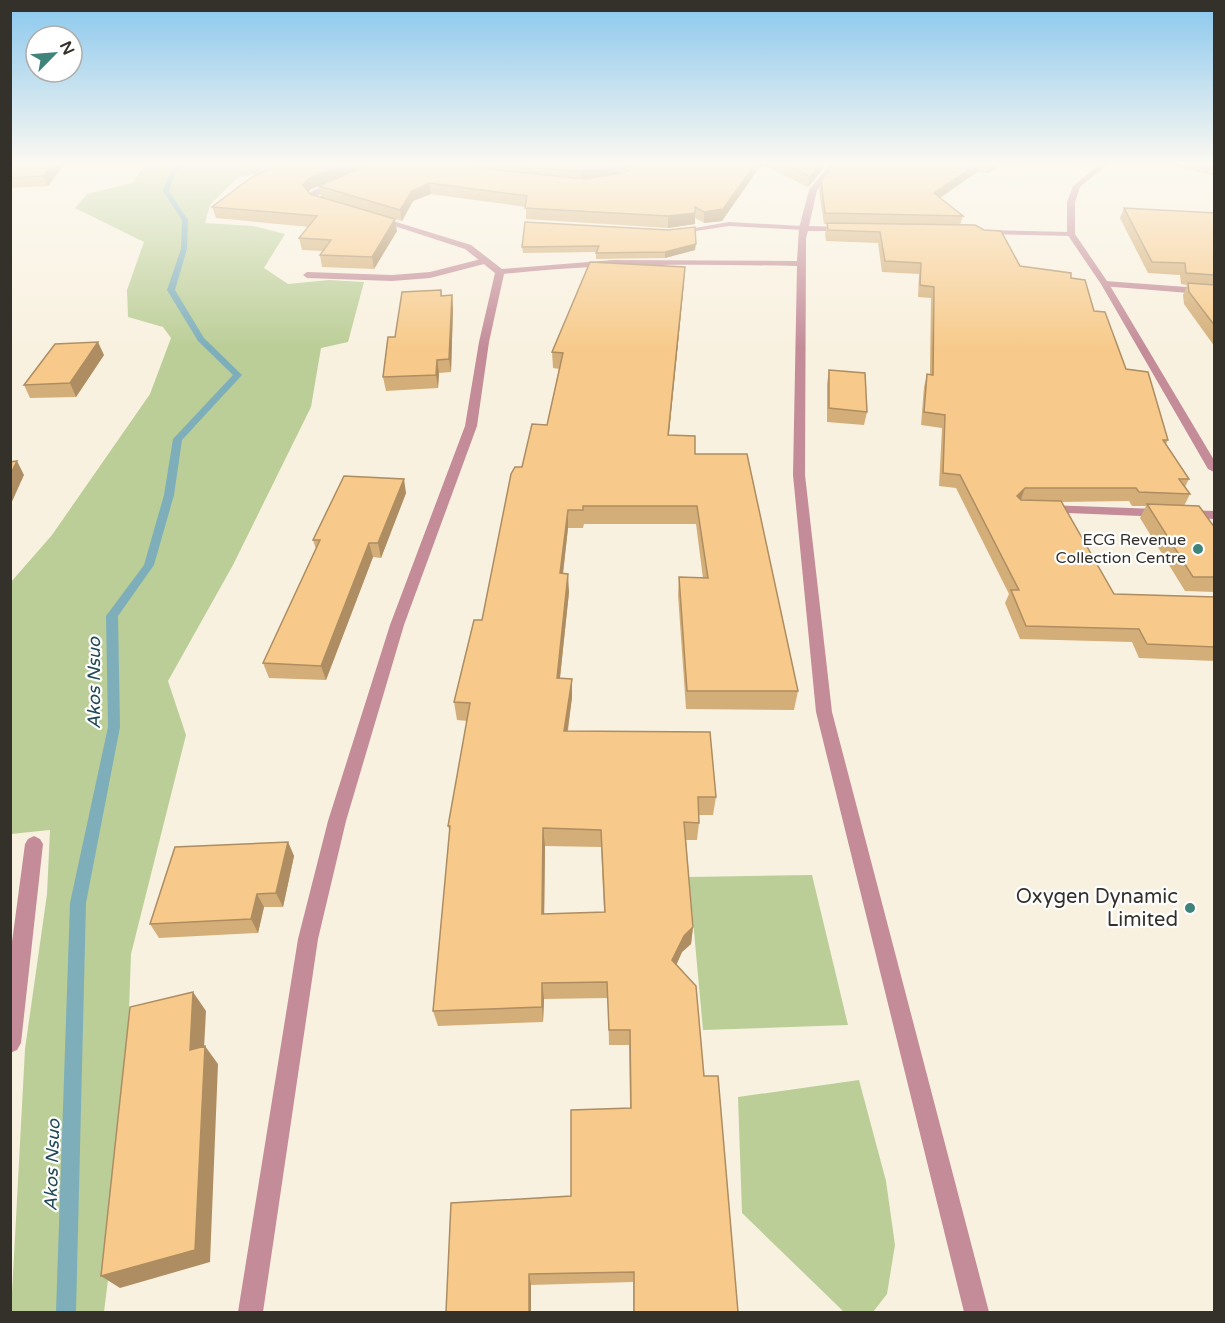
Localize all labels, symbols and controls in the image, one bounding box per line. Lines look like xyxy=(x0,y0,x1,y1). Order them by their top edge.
north arrow xyxy=(24,24,84,84)
text: N xyxy=(55,38,78,58)
place label: ECG Revenue Collection Centre xyxy=(1056,530,1186,568)
marker: ECG Revenue Collection Centre xyxy=(1191,542,1205,556)
water label: Akos Nsuo xyxy=(83,636,105,729)
place label: Oxygen Dynamic Limited xyxy=(1016,885,1178,932)
marker: Oxygen Dynamic Limited xyxy=(1183,901,1197,915)
water label: Akos Nsuo xyxy=(39,1118,65,1211)

